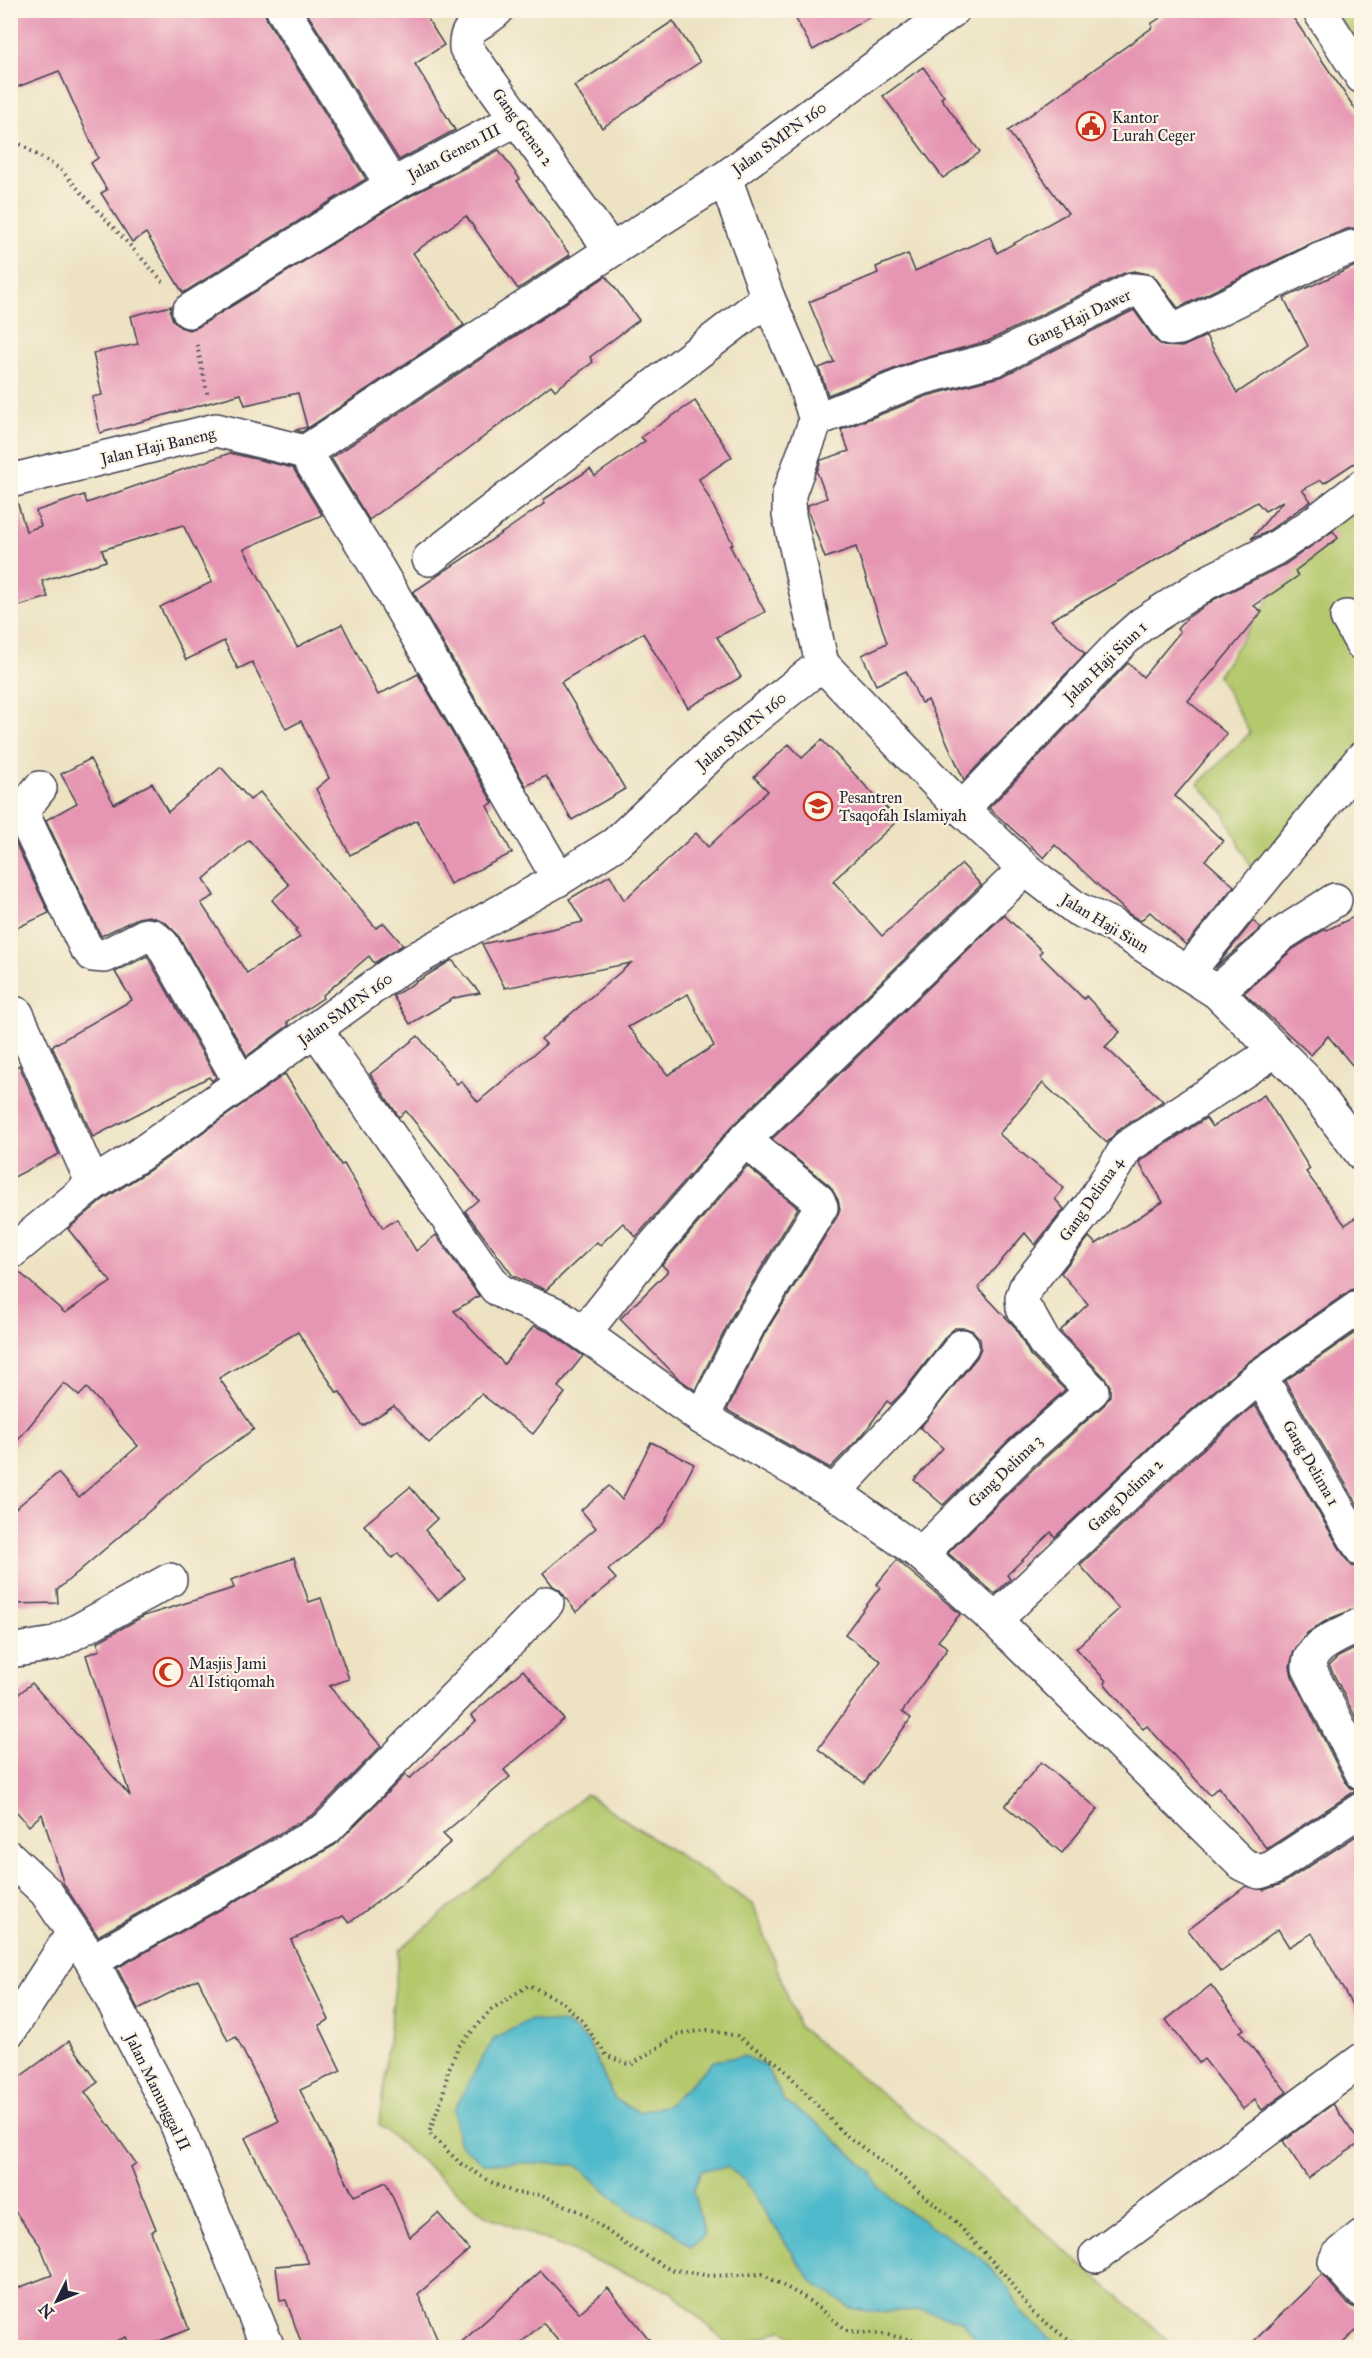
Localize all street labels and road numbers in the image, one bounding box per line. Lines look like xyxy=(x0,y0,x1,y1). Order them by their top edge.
street label: Gang Genen 2 xyxy=(488,84,558,170)
street label: Jalan SMPN 160 xyxy=(727,97,830,180)
street label: Jalan Genen III xyxy=(403,120,504,186)
street label: Gang Haji Dawer xyxy=(1024,285,1134,352)
street label: Jalan Haji Baneng xyxy=(97,423,218,470)
street label: Jalan Haji Siun 1 xyxy=(1058,617,1151,709)
street label: Jalan SMPN 160 xyxy=(691,688,791,776)
street label: Jalan Haji Siun xyxy=(1055,888,1153,958)
street label: Jalan SMPN 160 xyxy=(293,968,396,1051)
street label: Gang Delima 4 xyxy=(1055,1152,1128,1245)
street label: Gang Delima 1 xyxy=(1278,1417,1343,1510)
street label: Gang Delima 3 xyxy=(964,1431,1047,1512)
street label: Gang Delima 2 xyxy=(1083,1454,1167,1536)
street label: Jalan Manunggal II xyxy=(120,2028,195,2154)

